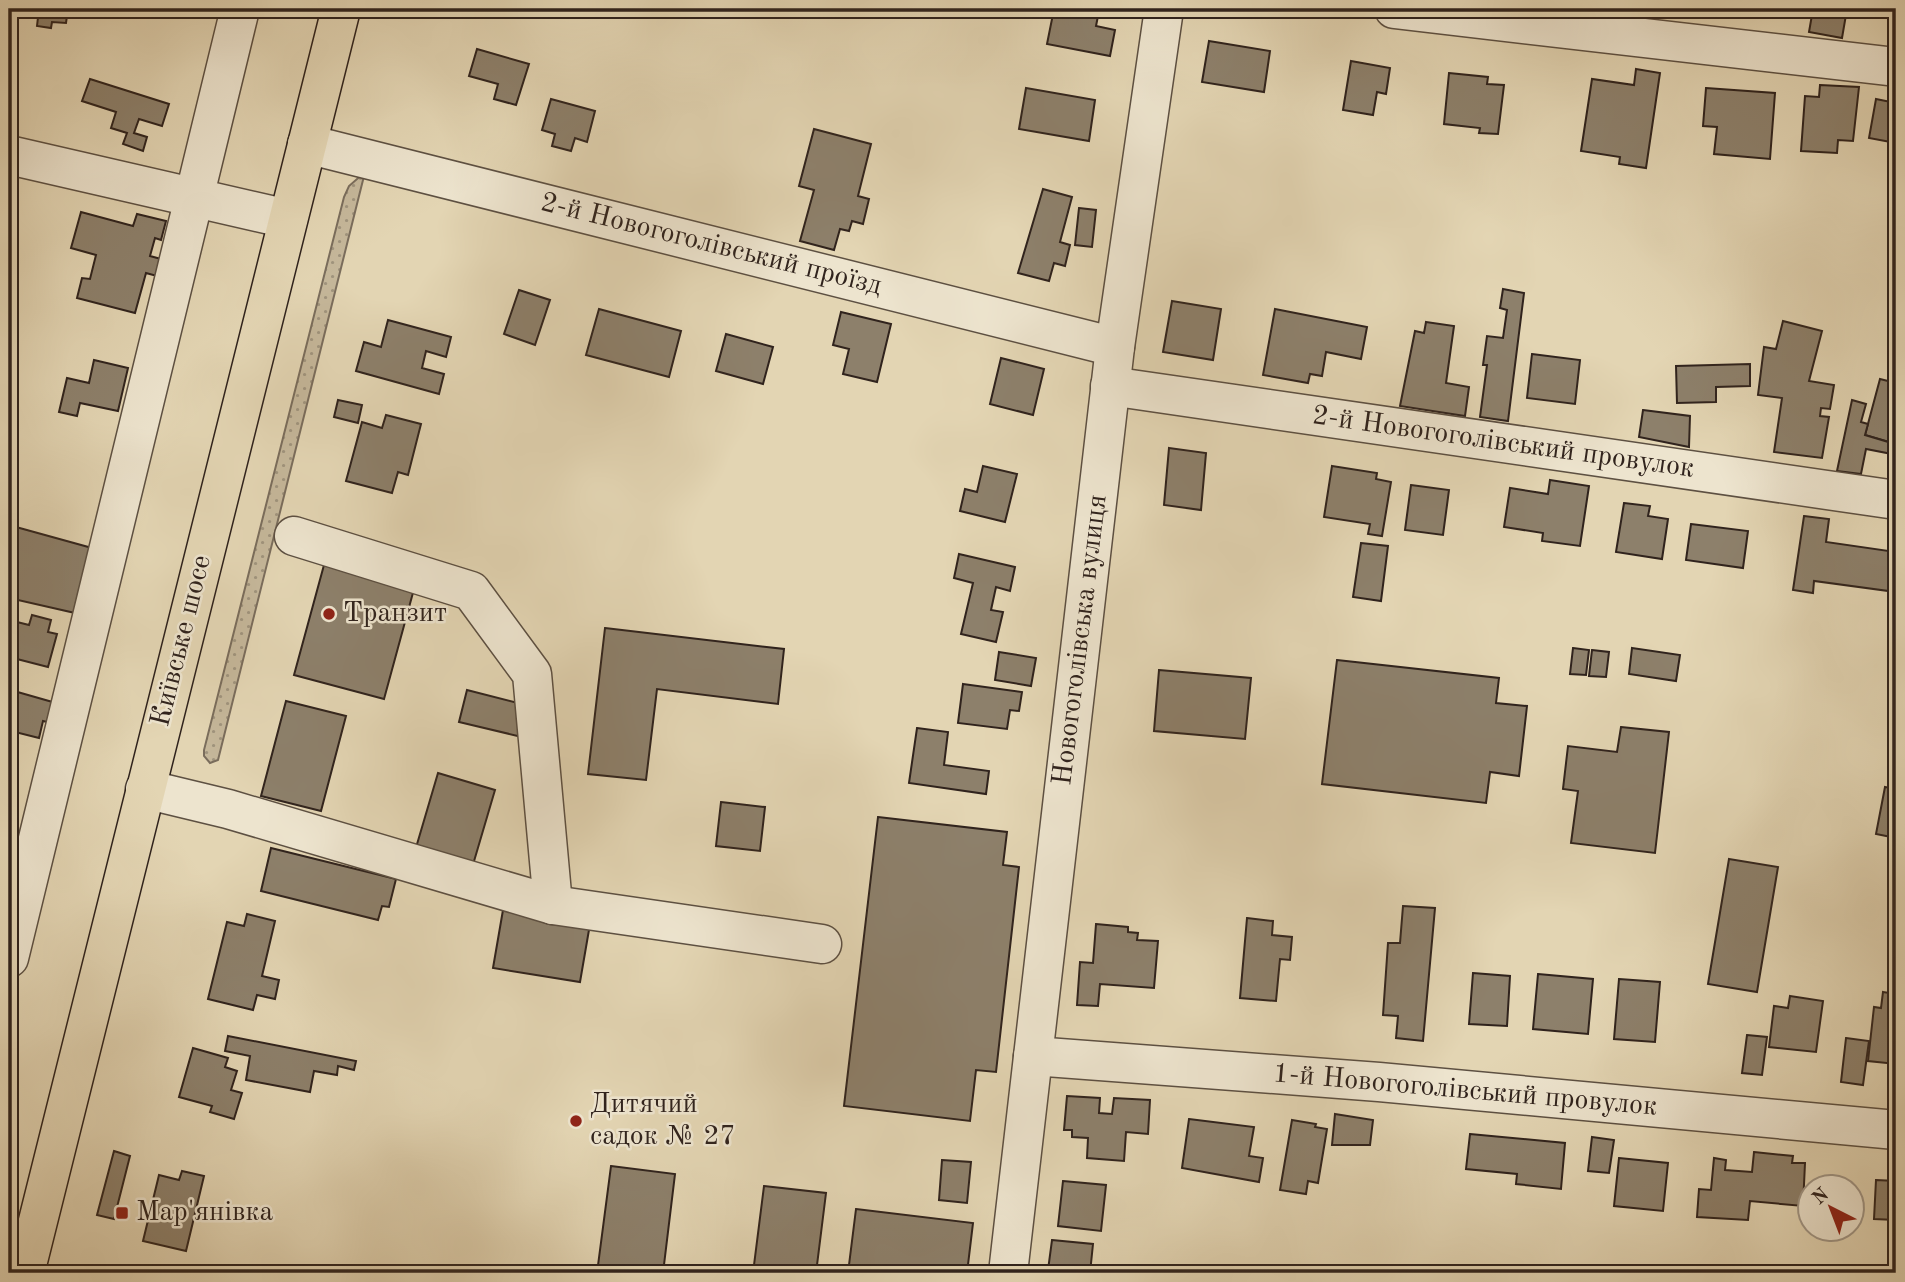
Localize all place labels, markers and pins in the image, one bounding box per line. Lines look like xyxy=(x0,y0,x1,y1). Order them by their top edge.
place label: Транзит xyxy=(343,600,447,628)
marker: Транзит xyxy=(321,606,337,622)
place label: Дитячий садок № 27 xyxy=(590,1091,736,1151)
marker: Дитячий садок № 27 xyxy=(568,1113,584,1129)
place label: Мар'янівка xyxy=(136,1199,273,1227)
marker: Мар'янівка xyxy=(114,1205,130,1221)

